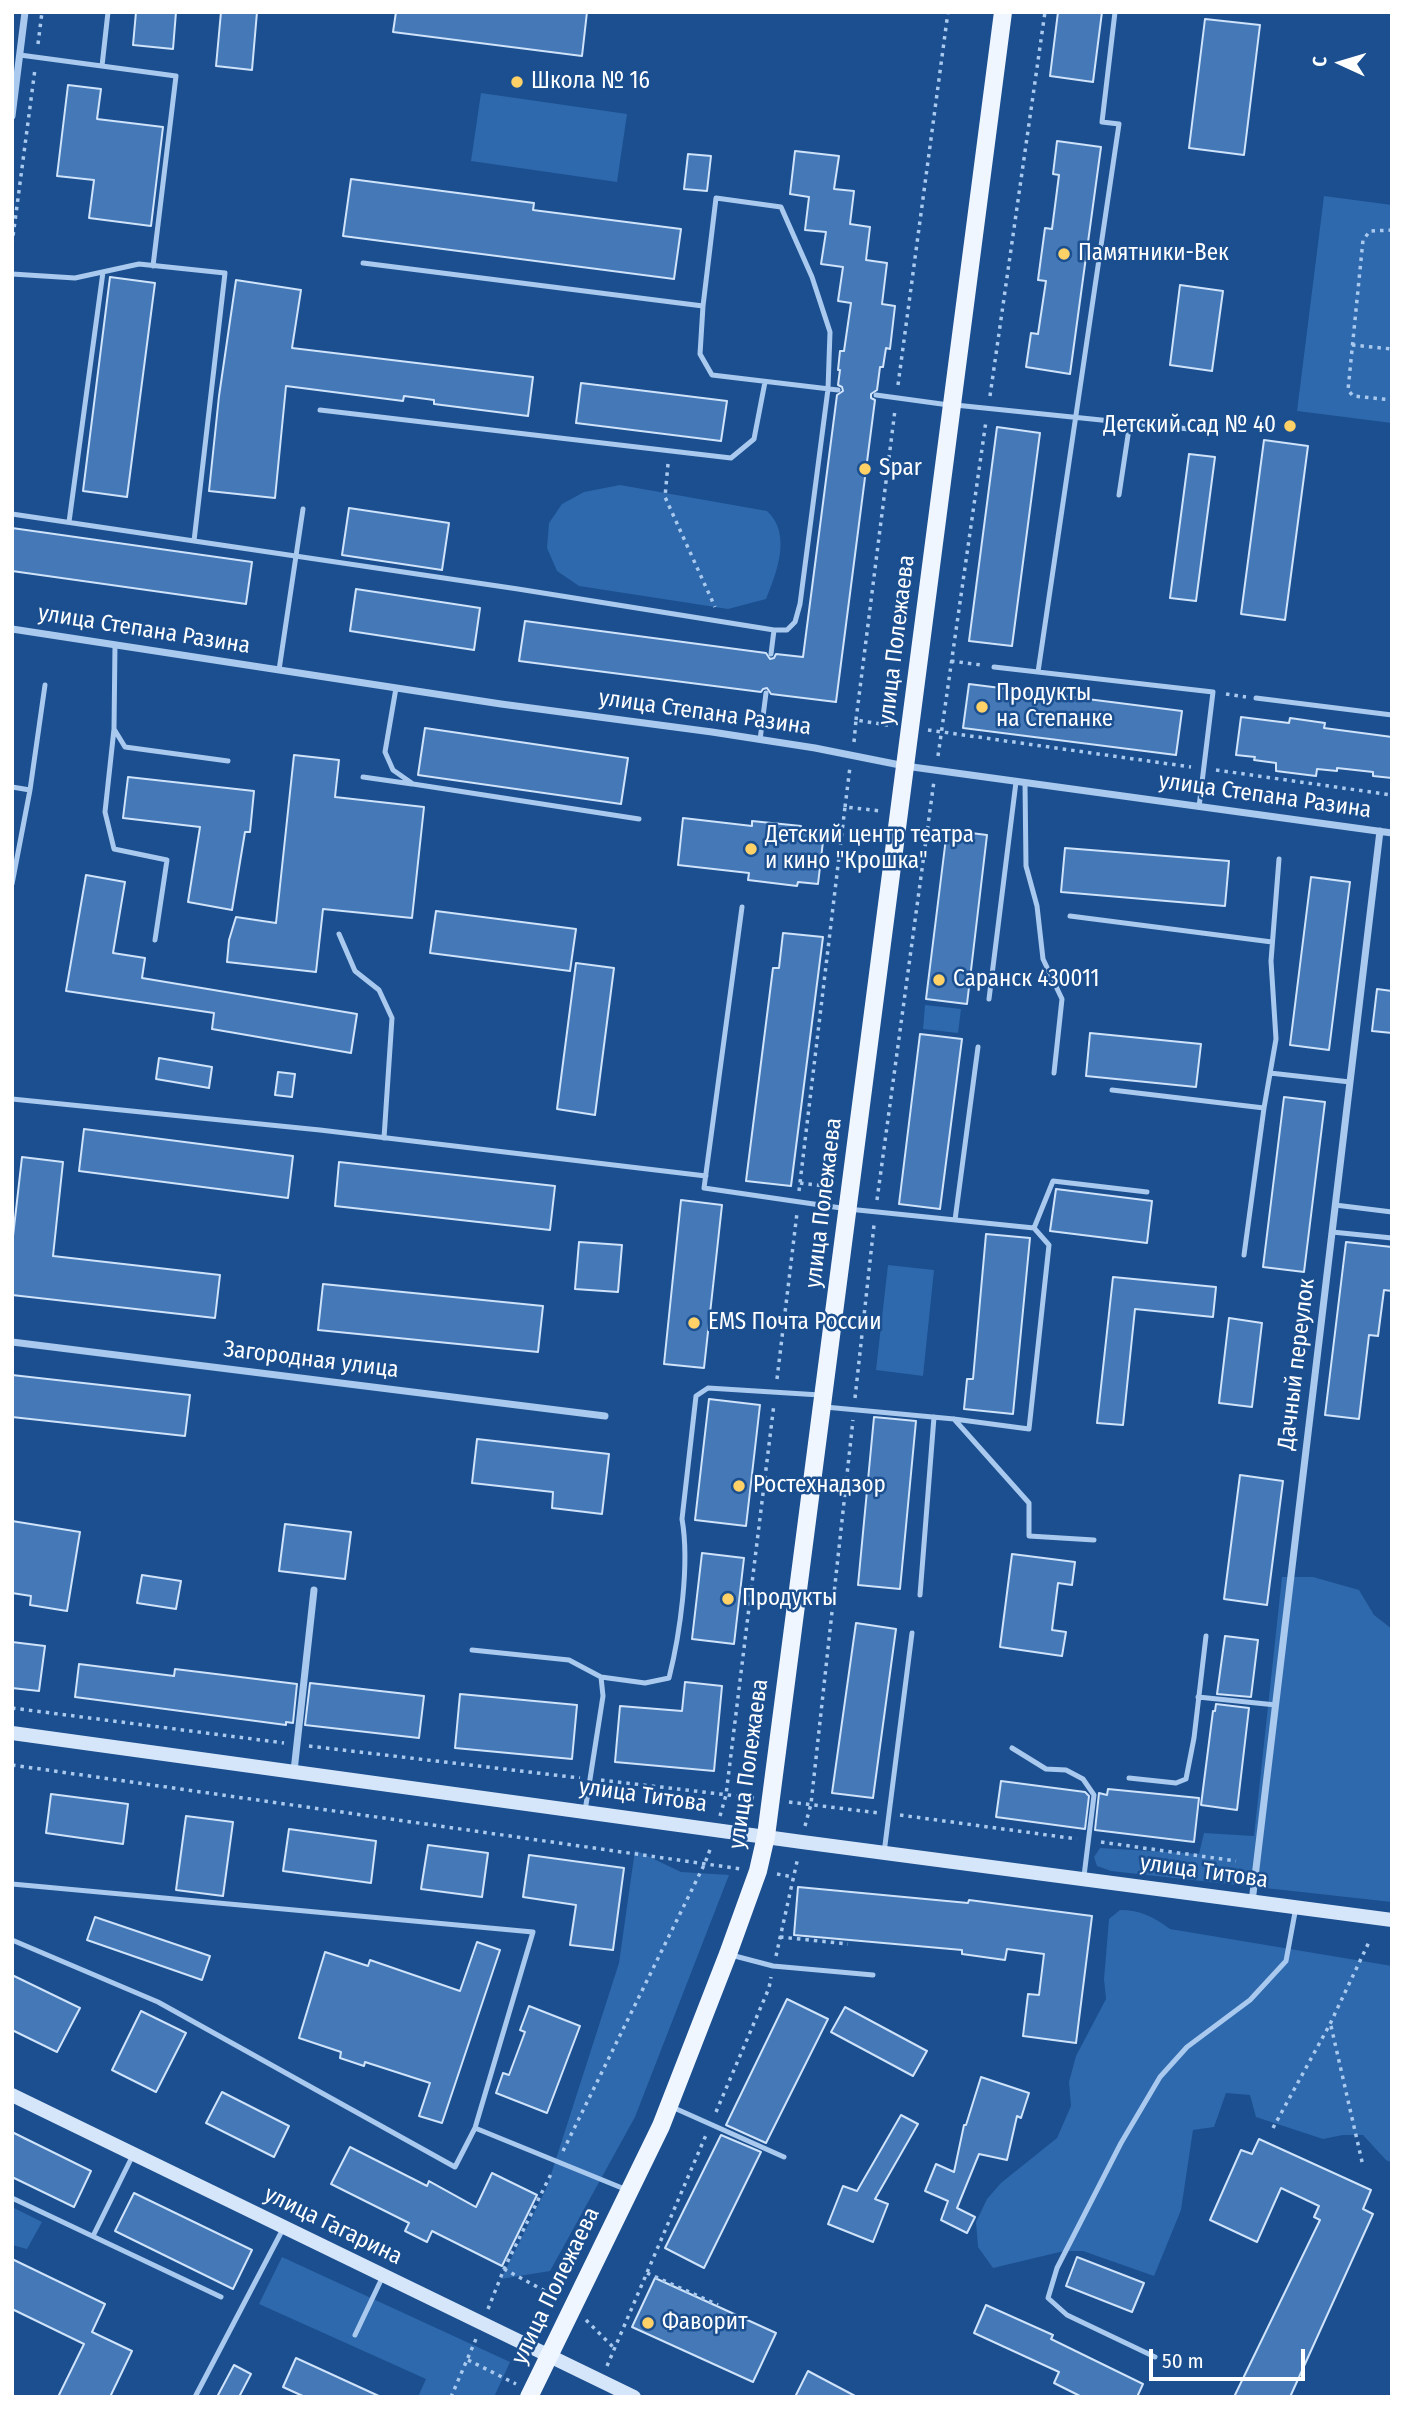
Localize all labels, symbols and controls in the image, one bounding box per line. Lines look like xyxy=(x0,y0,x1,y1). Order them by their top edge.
north arrow xyxy=(1306,28,1376,98)
text: С xyxy=(1308,56,1331,67)
place label: Школа № 16 xyxy=(531,68,650,96)
marker: Школа № 16 xyxy=(509,74,525,90)
place label: Памятники-Век xyxy=(1078,240,1229,268)
marker: Памятники-Век xyxy=(1056,246,1072,262)
place label: Детский сад № 40 xyxy=(1103,412,1276,440)
marker: Детский сад № 40 xyxy=(1282,418,1298,434)
place label: Spar xyxy=(879,455,922,483)
marker: Spar xyxy=(857,461,873,477)
street label: улица Полежаева xyxy=(873,553,921,727)
street label: улица Степана Разина xyxy=(36,600,252,660)
place label: Продукты на Степанке xyxy=(996,680,1113,734)
street label: улица Степана Разина xyxy=(597,684,813,742)
marker: Продукты на Степанке xyxy=(974,699,990,715)
street label: улица Степана Разина xyxy=(1157,767,1373,825)
place label: Детский центр театра и кино "Крошка" xyxy=(765,822,974,876)
marker: Детский центр театра и кино "Крошка" xyxy=(743,841,759,857)
place label: Саранск 430011 xyxy=(953,966,1100,994)
marker: Саранск 430011 xyxy=(931,972,947,988)
street label: улица Полежаева xyxy=(800,1116,848,1290)
street label: Дачный переулок xyxy=(1273,1277,1321,1451)
place label: EMS Почта России xyxy=(708,1309,882,1337)
marker: EMS Почта России xyxy=(686,1315,702,1331)
street label: Загородная улица xyxy=(222,1336,400,1384)
place label: Ростехнадзор xyxy=(753,1472,886,1500)
marker: Ростехнадзор xyxy=(731,1478,747,1494)
place label: Продукты xyxy=(742,1585,837,1613)
marker: Продукты xyxy=(720,1591,736,1607)
street label: улица Полежаева xyxy=(723,1677,775,1851)
street label: улица Титова xyxy=(577,1773,709,1819)
street label: улица Титова xyxy=(1138,1849,1270,1895)
street label: улица Гагарина xyxy=(260,2181,406,2271)
street label: улица Полежаева xyxy=(506,2203,606,2369)
place label: Фаворит xyxy=(662,2309,747,2337)
marker: Фаворит xyxy=(640,2315,656,2331)
scale bar xyxy=(1152,2336,1308,2380)
text: 50 m xyxy=(1162,2348,1204,2374)

